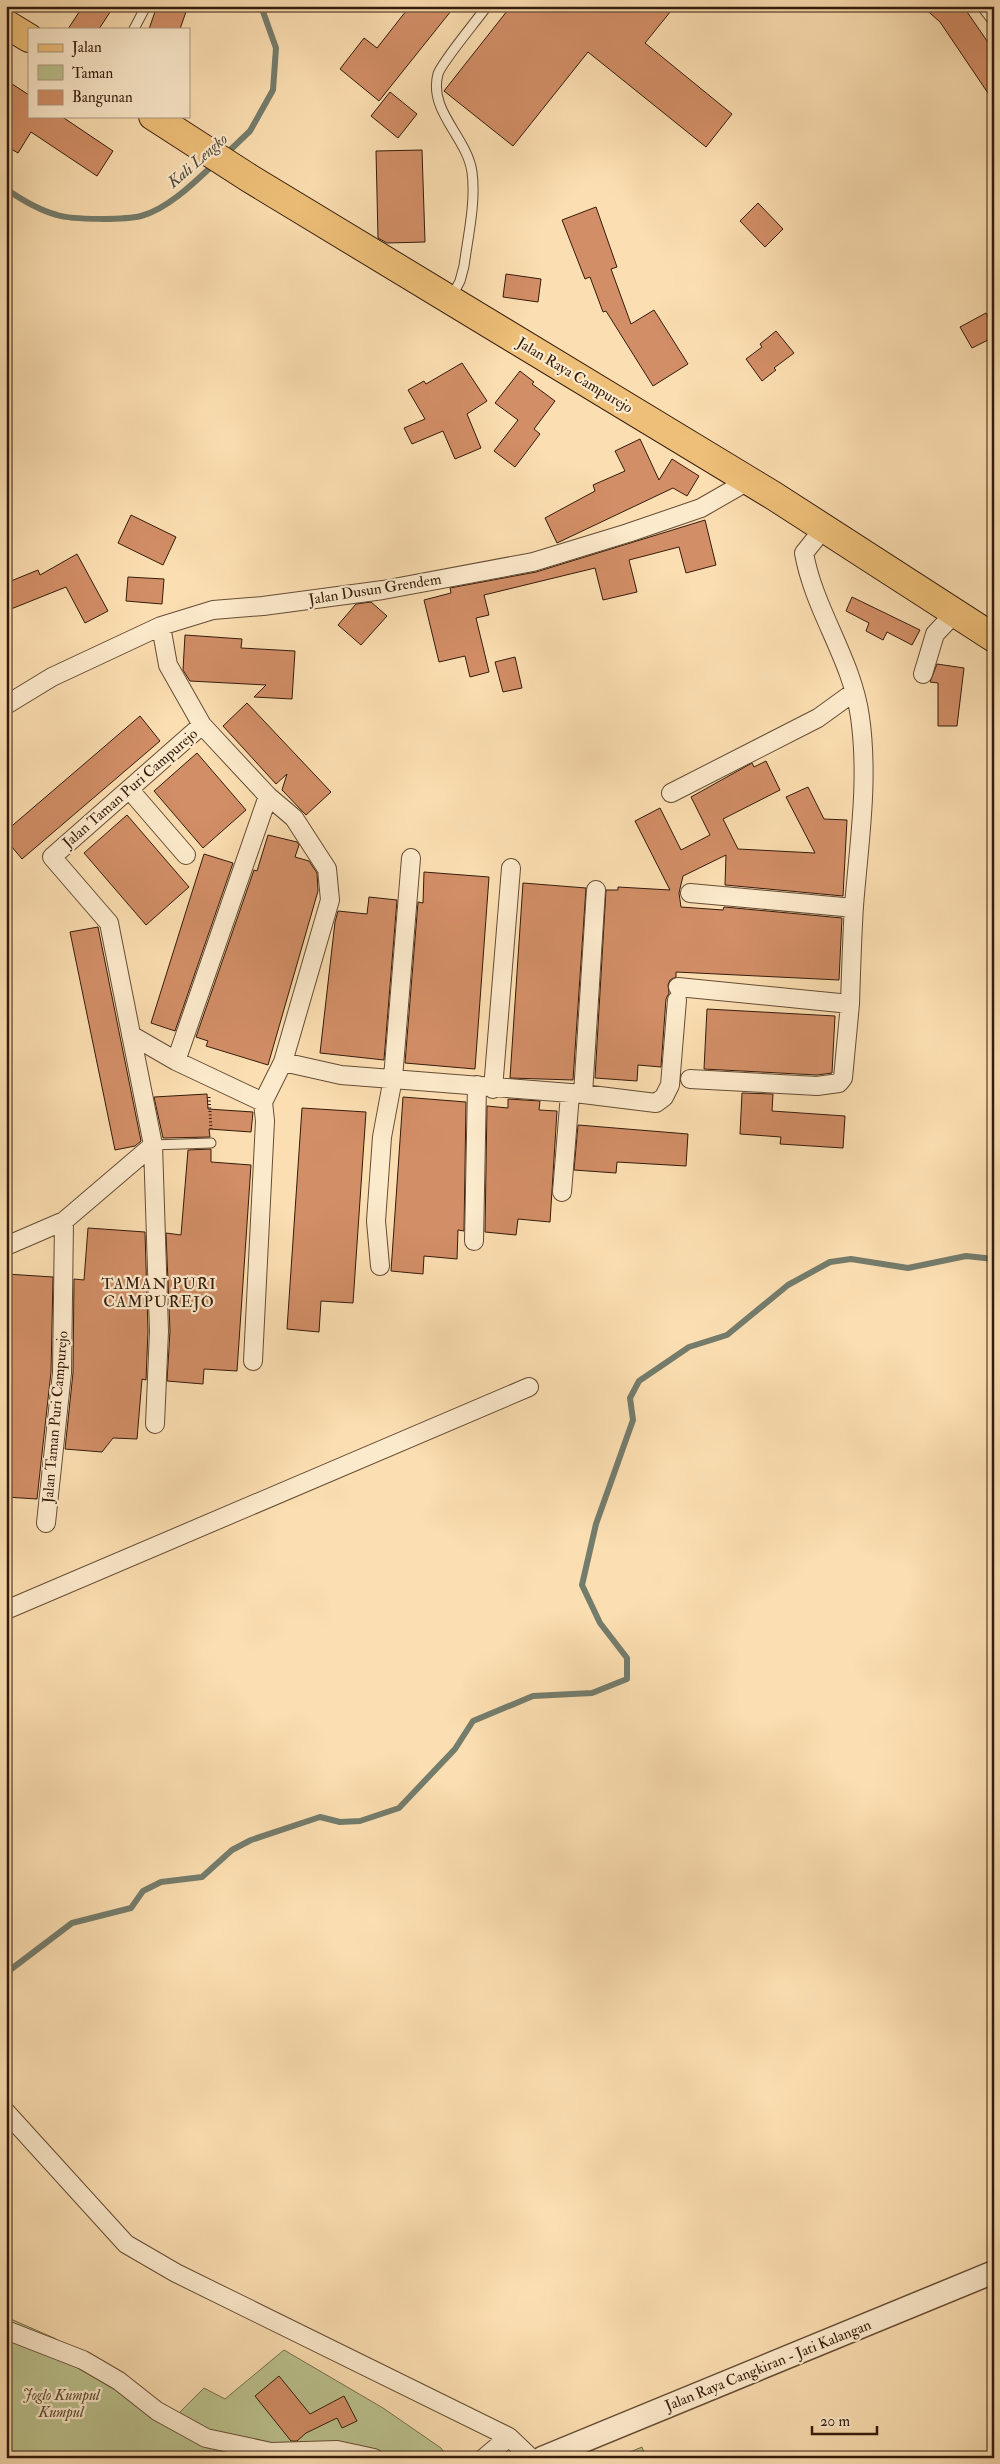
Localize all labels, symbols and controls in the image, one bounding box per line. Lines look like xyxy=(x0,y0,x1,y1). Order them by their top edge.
legend xyxy=(28,28,190,118)
text: Jalan xyxy=(71,38,102,58)
text: Taman xyxy=(72,64,113,83)
text: Bangunan xyxy=(72,88,133,107)
water label: Kali Lengko xyxy=(163,129,232,193)
street label: Jalan Raya Campurejo xyxy=(512,333,636,418)
street label: Jalan Dusun Grendem xyxy=(306,570,443,611)
street label: Jalan Taman Puri Campurejo xyxy=(58,724,202,854)
district label: TAMAN PURI CAMPUREJO xyxy=(101,1274,217,1313)
street label: Jalan Taman Puri Campurejo xyxy=(38,1330,73,1505)
street label: Jalan Raya Cangkiran - Jati Kalangan xyxy=(661,2315,875,2417)
park label: Joglo Kumpul Kumpul xyxy=(22,2386,101,2422)
scale bar xyxy=(812,2404,878,2436)
text: 20 m xyxy=(820,2412,850,2431)

